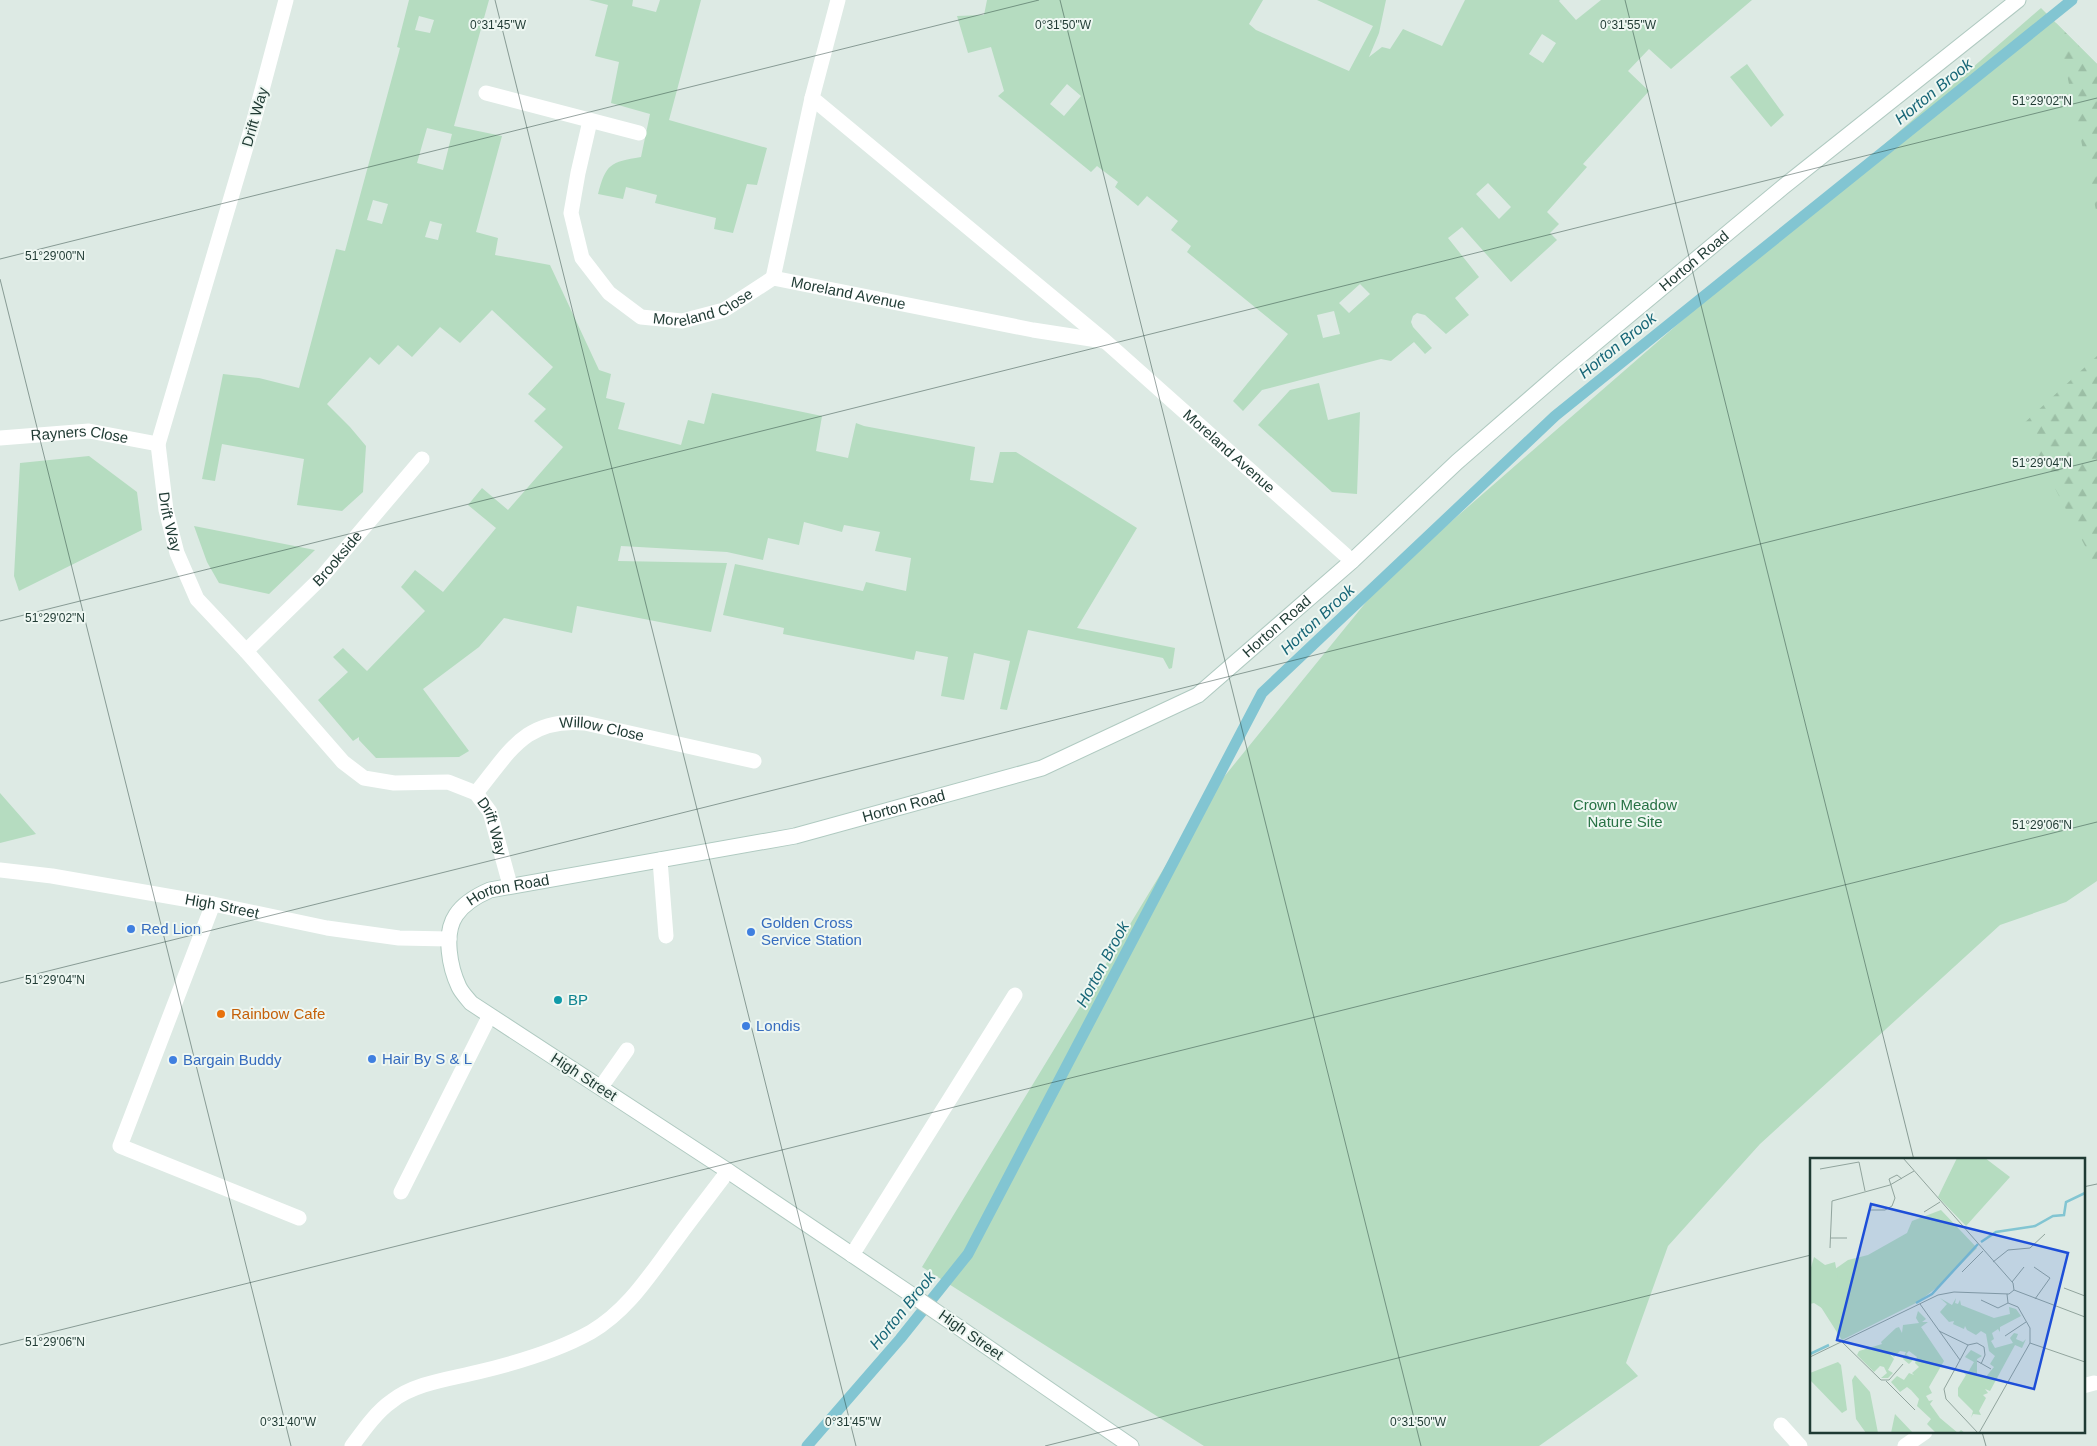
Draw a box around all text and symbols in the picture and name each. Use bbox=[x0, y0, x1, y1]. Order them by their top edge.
text: 0°31'45"W bbox=[470, 18, 527, 32]
text: 0°31'50"W bbox=[1035, 18, 1092, 32]
text: 0°31'55"W bbox=[1600, 18, 1657, 32]
water label: Horton Brook bbox=[1891, 54, 1976, 128]
street label: Drift Way bbox=[238, 85, 271, 149]
text: 51°29'02"N bbox=[2012, 94, 2072, 108]
street label: Horton Road bbox=[1656, 227, 1732, 294]
text: 51°29'00"N bbox=[25, 249, 85, 263]
street label: Moreland Avenue bbox=[790, 273, 907, 312]
street label: Moreland Close bbox=[652, 285, 756, 330]
water label: Horton Brook bbox=[1575, 308, 1660, 382]
street label: Moreland Avenue bbox=[1180, 406, 1278, 496]
street label: Rayners Close bbox=[30, 422, 130, 446]
text: 51°29'04"N bbox=[2012, 456, 2072, 470]
street label: Drift Way bbox=[156, 491, 185, 554]
street label: Brookside bbox=[309, 527, 365, 589]
water label: Horton Brook bbox=[1277, 580, 1358, 658]
street label: Horton Road bbox=[1239, 592, 1314, 660]
text: 51°29'02"N bbox=[25, 611, 85, 625]
street label: Willow Close bbox=[559, 713, 646, 744]
street label: Horton Road bbox=[860, 786, 947, 825]
street label: Drift Way bbox=[474, 794, 511, 858]
park label: Crown Meadow Nature Site bbox=[1573, 796, 1677, 830]
text: 51°29'06"N bbox=[2012, 818, 2072, 832]
street label: Horton Road bbox=[463, 871, 551, 909]
street label: High Street bbox=[184, 890, 261, 922]
place label: Golden Cross Service Station bbox=[761, 914, 862, 948]
water label: Horton Brook bbox=[1073, 918, 1133, 1010]
place label: Red Lion bbox=[141, 920, 201, 937]
marker: Red Lion bbox=[125, 923, 137, 935]
marker: Golden Cross Service Station bbox=[745, 926, 757, 938]
text: 51°29'04"N bbox=[25, 973, 85, 987]
place label: BP bbox=[568, 991, 588, 1008]
marker: BP bbox=[552, 994, 564, 1006]
place label: Rainbow Cafe bbox=[231, 1005, 325, 1022]
marker: Rainbow Cafe bbox=[215, 1008, 227, 1020]
place label: Londis bbox=[756, 1017, 800, 1034]
marker: Londis bbox=[740, 1020, 752, 1032]
street label: High Street bbox=[548, 1049, 621, 1105]
place label: Hair By S & L bbox=[382, 1050, 472, 1067]
place label: Bargain Buddy bbox=[183, 1051, 282, 1068]
marker: Hair By S & L bbox=[366, 1053, 378, 1065]
marker: Bargain Buddy bbox=[167, 1054, 179, 1066]
inset map bbox=[1810, 1158, 2084, 1434]
water label: Horton Brook bbox=[866, 1268, 939, 1352]
street label: High Street bbox=[936, 1306, 1008, 1364]
text: 51°29'06"N bbox=[25, 1335, 85, 1349]
text: 0°31'40"W bbox=[260, 1415, 317, 1429]
text: 0°31'45"W bbox=[825, 1415, 882, 1429]
text: 0°31'50"W bbox=[1390, 1415, 1447, 1429]

